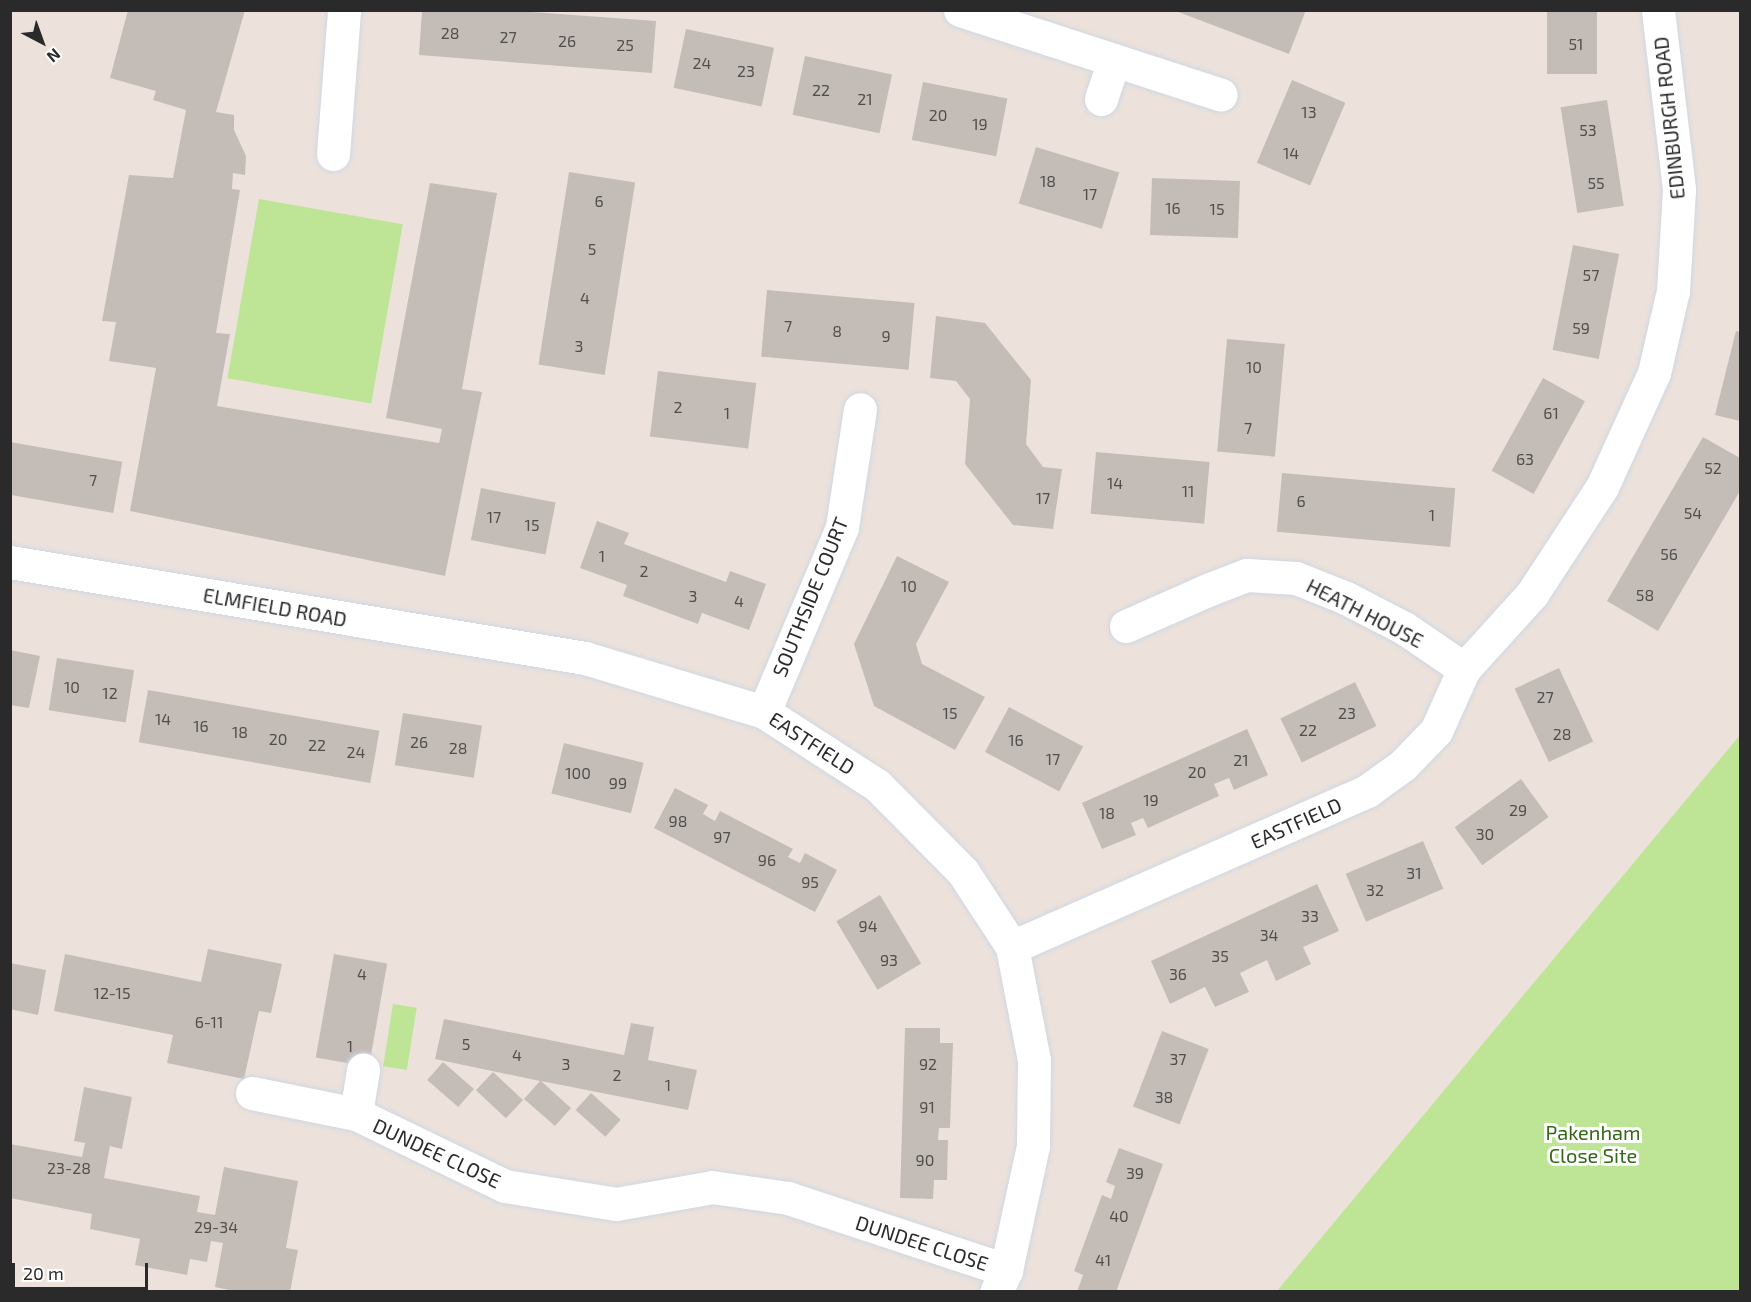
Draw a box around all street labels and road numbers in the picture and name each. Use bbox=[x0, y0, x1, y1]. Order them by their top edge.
street label: EDINBURGH ROAD bbox=[1649, 35, 1689, 201]
street label: SOUTHSIDE COURT bbox=[767, 514, 853, 680]
street label: HEATH HOUSE bbox=[1303, 573, 1427, 653]
street label: ELMFIELD ROAD bbox=[201, 583, 349, 631]
street label: EASTFIELD bbox=[765, 706, 859, 780]
street label: EASTFIELD bbox=[1247, 792, 1345, 854]
street label: DUNDEE CLOSE bbox=[369, 1113, 505, 1193]
street label: DUNDEE CLOSE bbox=[853, 1210, 991, 1276]

